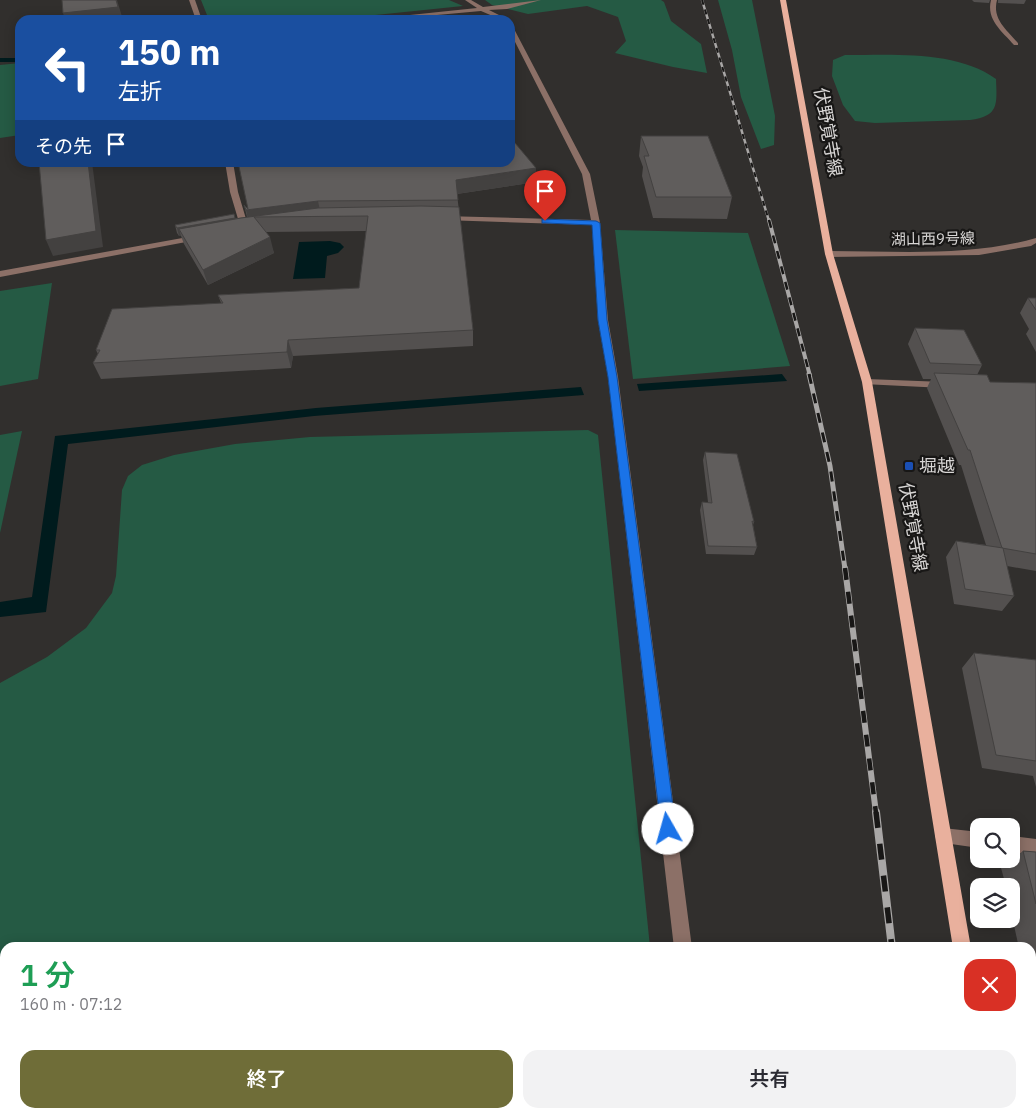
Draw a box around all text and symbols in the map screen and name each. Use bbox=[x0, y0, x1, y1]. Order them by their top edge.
text: 150 m bbox=[118, 29, 221, 75]
icon: left bbox=[35, 35, 100, 100]
text: 左折 bbox=[118, 76, 162, 105]
street label: 伏野覚寺線 bbox=[809, 86, 848, 178]
icon: arrive bbox=[102, 130, 130, 158]
text: その先 bbox=[35, 134, 92, 158]
pin bbox=[524, 170, 566, 221]
icon: arrive bbox=[531, 177, 559, 205]
street label: 湖山西9号線 bbox=[891, 228, 975, 249]
place label: 堀越 bbox=[919, 454, 955, 477]
marker: 堀越 bbox=[903, 460, 915, 472]
street label: 伏野覚寺線 bbox=[894, 481, 933, 573]
position arrow bbox=[641, 802, 693, 854]
map controls bbox=[970, 818, 1020, 928]
button: search bbox=[970, 818, 1020, 868]
button: layers bbox=[970, 878, 1020, 928]
text: 1 分 bbox=[20, 955, 75, 994]
button: close bbox=[964, 959, 1016, 1011]
text: 160 m · 07:12 bbox=[20, 994, 122, 1014]
button: 終了 bbox=[20, 1050, 513, 1108]
button: 共有 bbox=[523, 1050, 1016, 1108]

